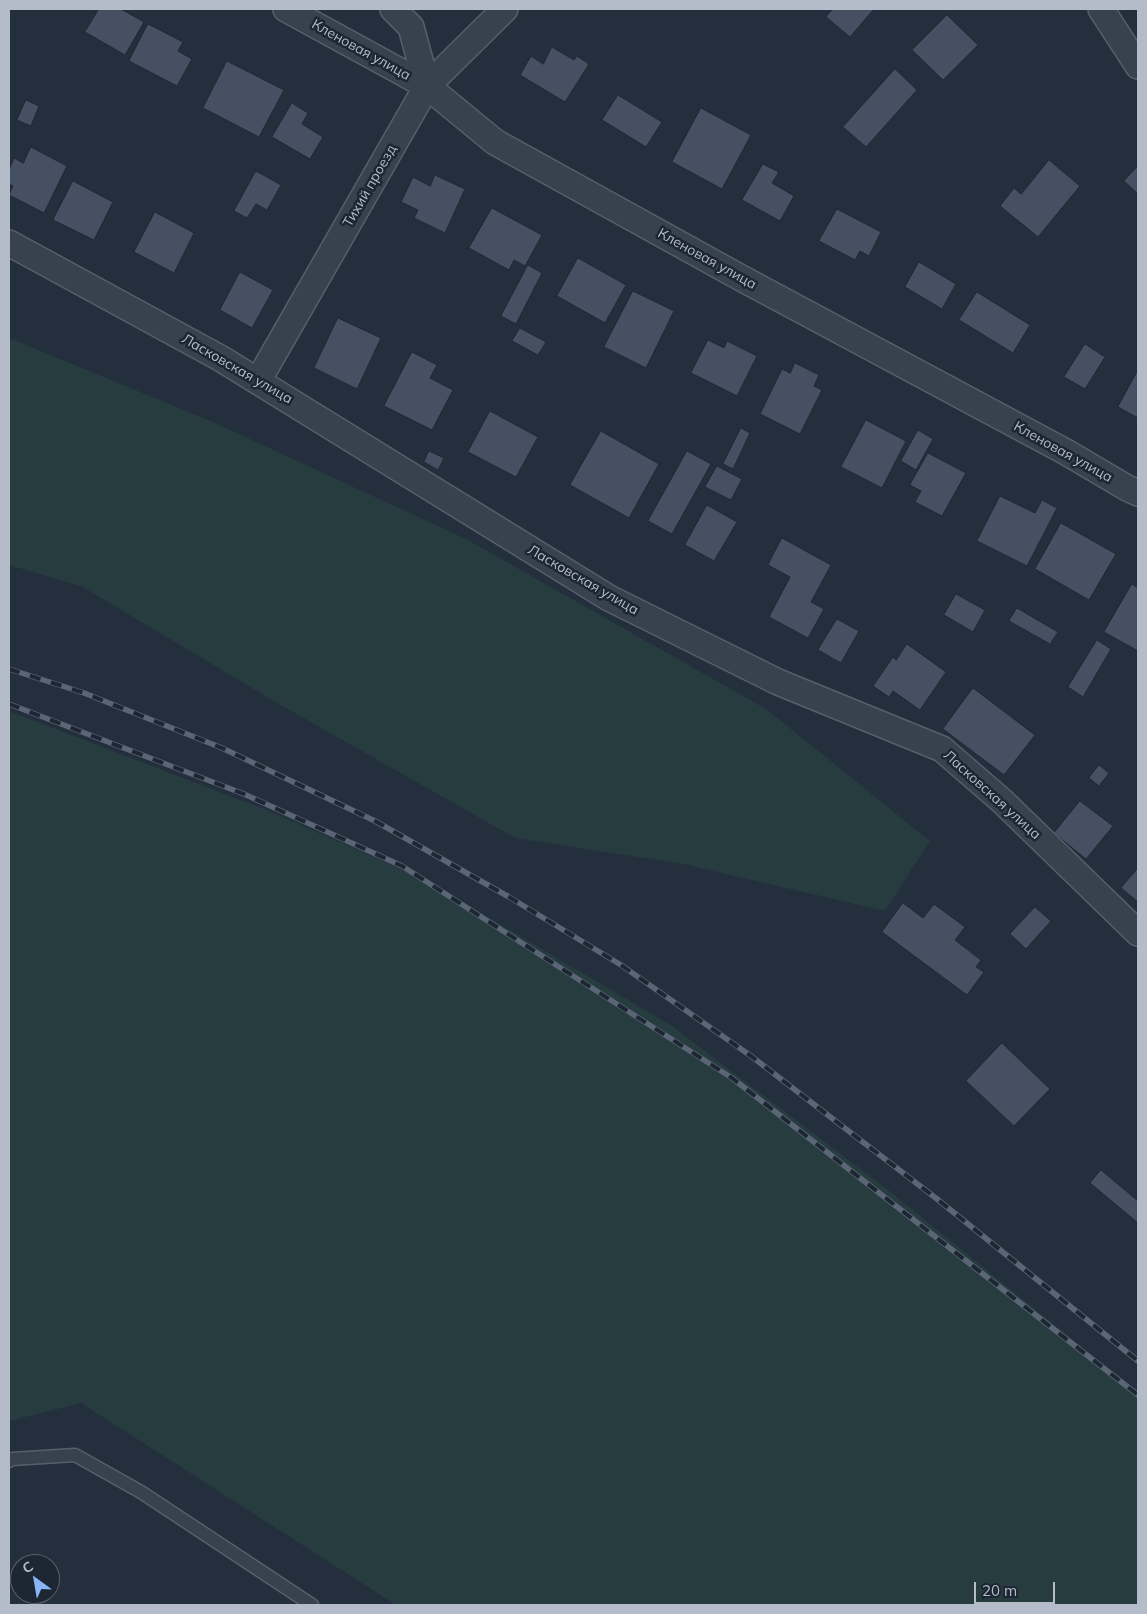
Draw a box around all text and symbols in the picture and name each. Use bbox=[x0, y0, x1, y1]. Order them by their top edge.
street label: Кленовая улица bbox=[309, 16, 413, 84]
street label: Тихий проезд bbox=[340, 142, 400, 230]
street label: Кленовая улица bbox=[655, 225, 759, 293]
street label: Ласковская улица bbox=[179, 330, 295, 408]
street label: Кленовая улица bbox=[1011, 418, 1115, 486]
street label: Ласковская улица bbox=[525, 541, 641, 619]
street label: Ласковская улица bbox=[940, 747, 1044, 843]
north arrow bbox=[10, 1554, 60, 1604]
text: С bbox=[19, 1557, 36, 1577]
scale bar bbox=[977, 1572, 1058, 1604]
text: 20 m bbox=[982, 1581, 1017, 1600]

